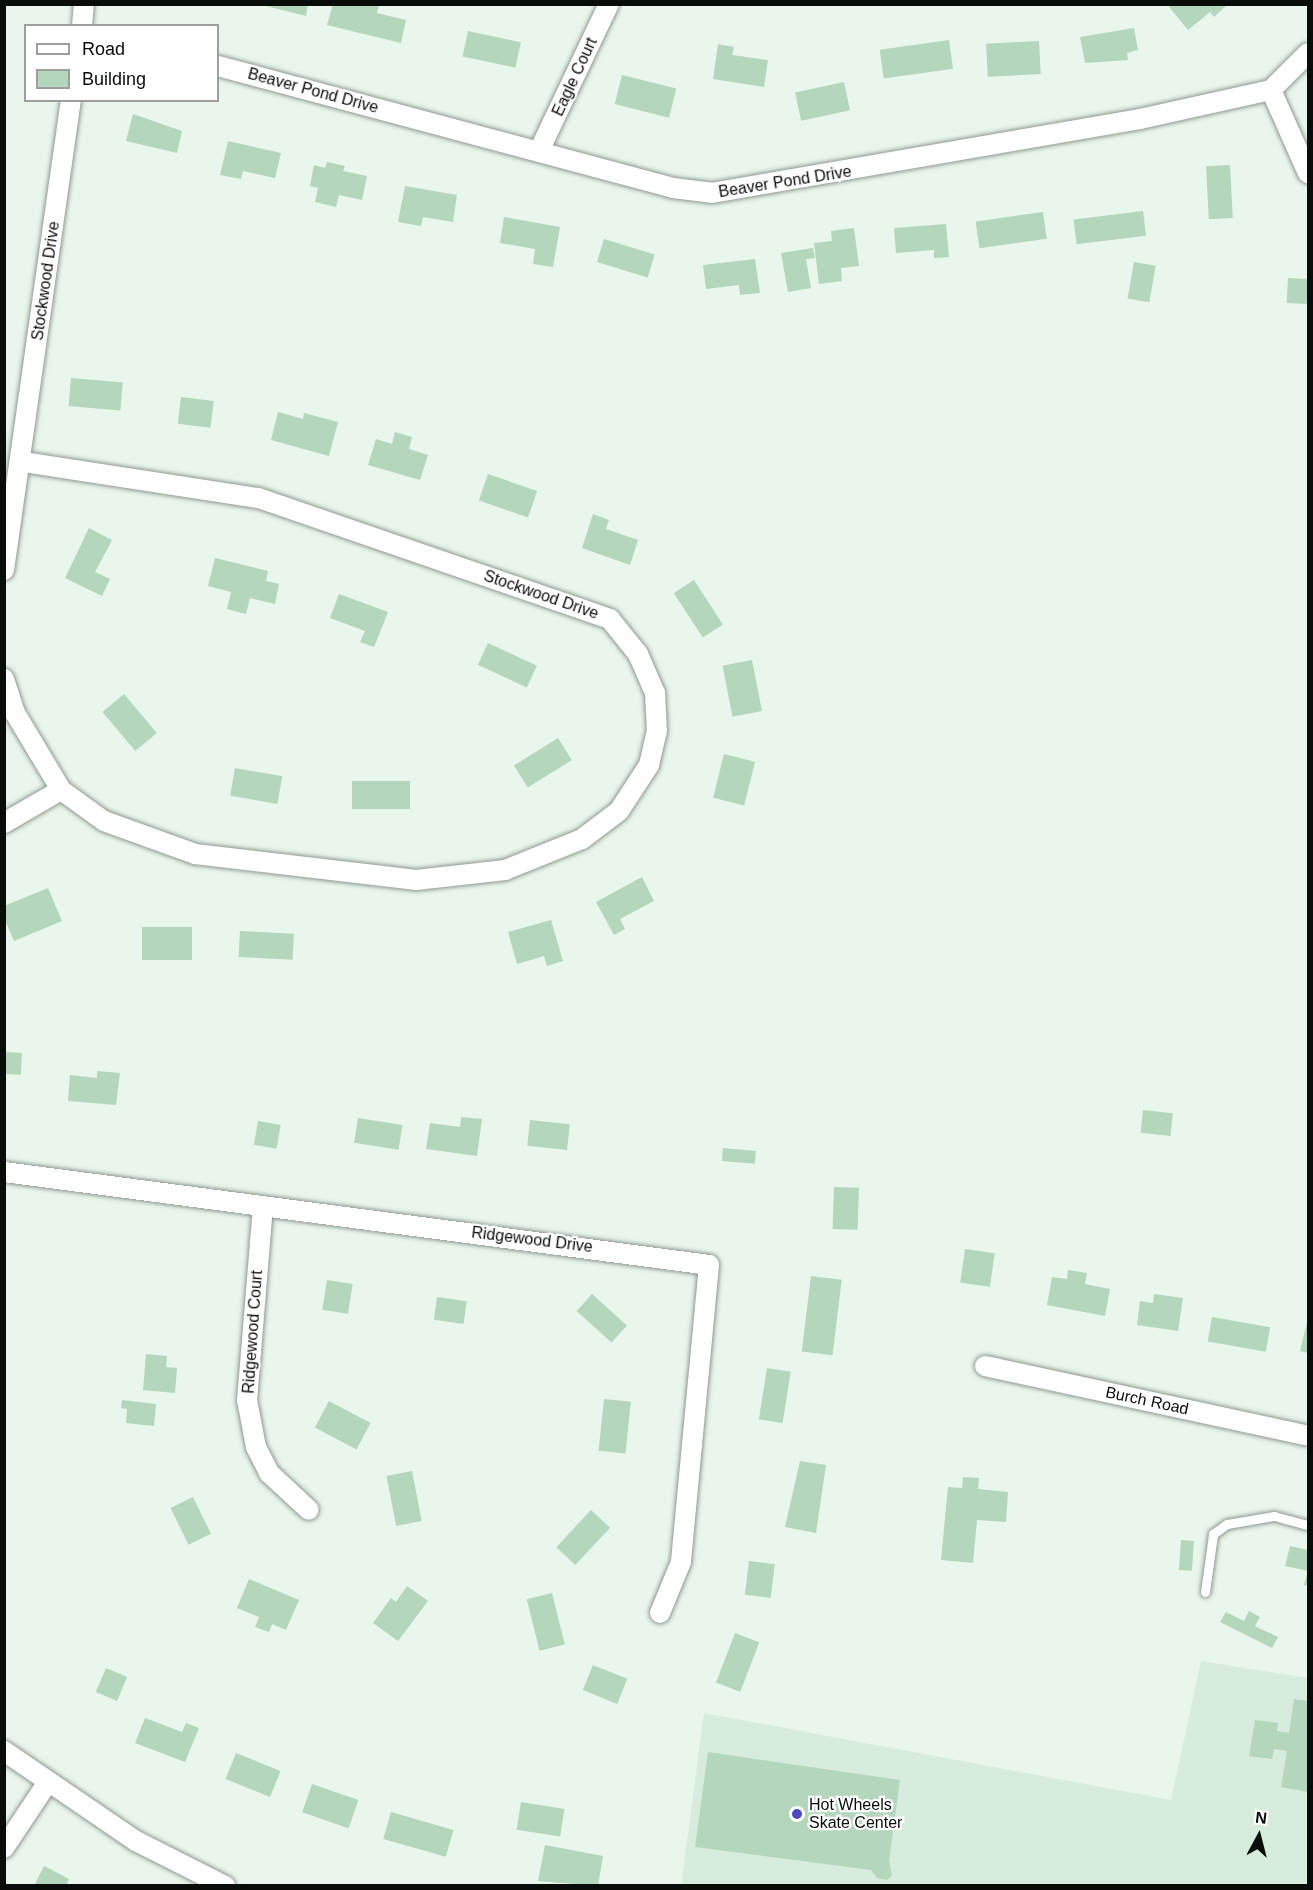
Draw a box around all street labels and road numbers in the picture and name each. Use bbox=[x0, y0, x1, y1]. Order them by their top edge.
street label: Eagle Court bbox=[548, 35, 602, 119]
street label: Beaver Pond Drive bbox=[246, 64, 380, 118]
street label: Beaver Pond Drive bbox=[717, 162, 853, 202]
street label: Stockwood Drive bbox=[28, 220, 64, 342]
street label: Stockwood Drive bbox=[481, 566, 601, 624]
street label: Ridgewood Drive bbox=[470, 1223, 594, 1257]
street label: Ridgewood Court bbox=[239, 1270, 267, 1394]
street label: Burch Road bbox=[1104, 1383, 1190, 1419]

